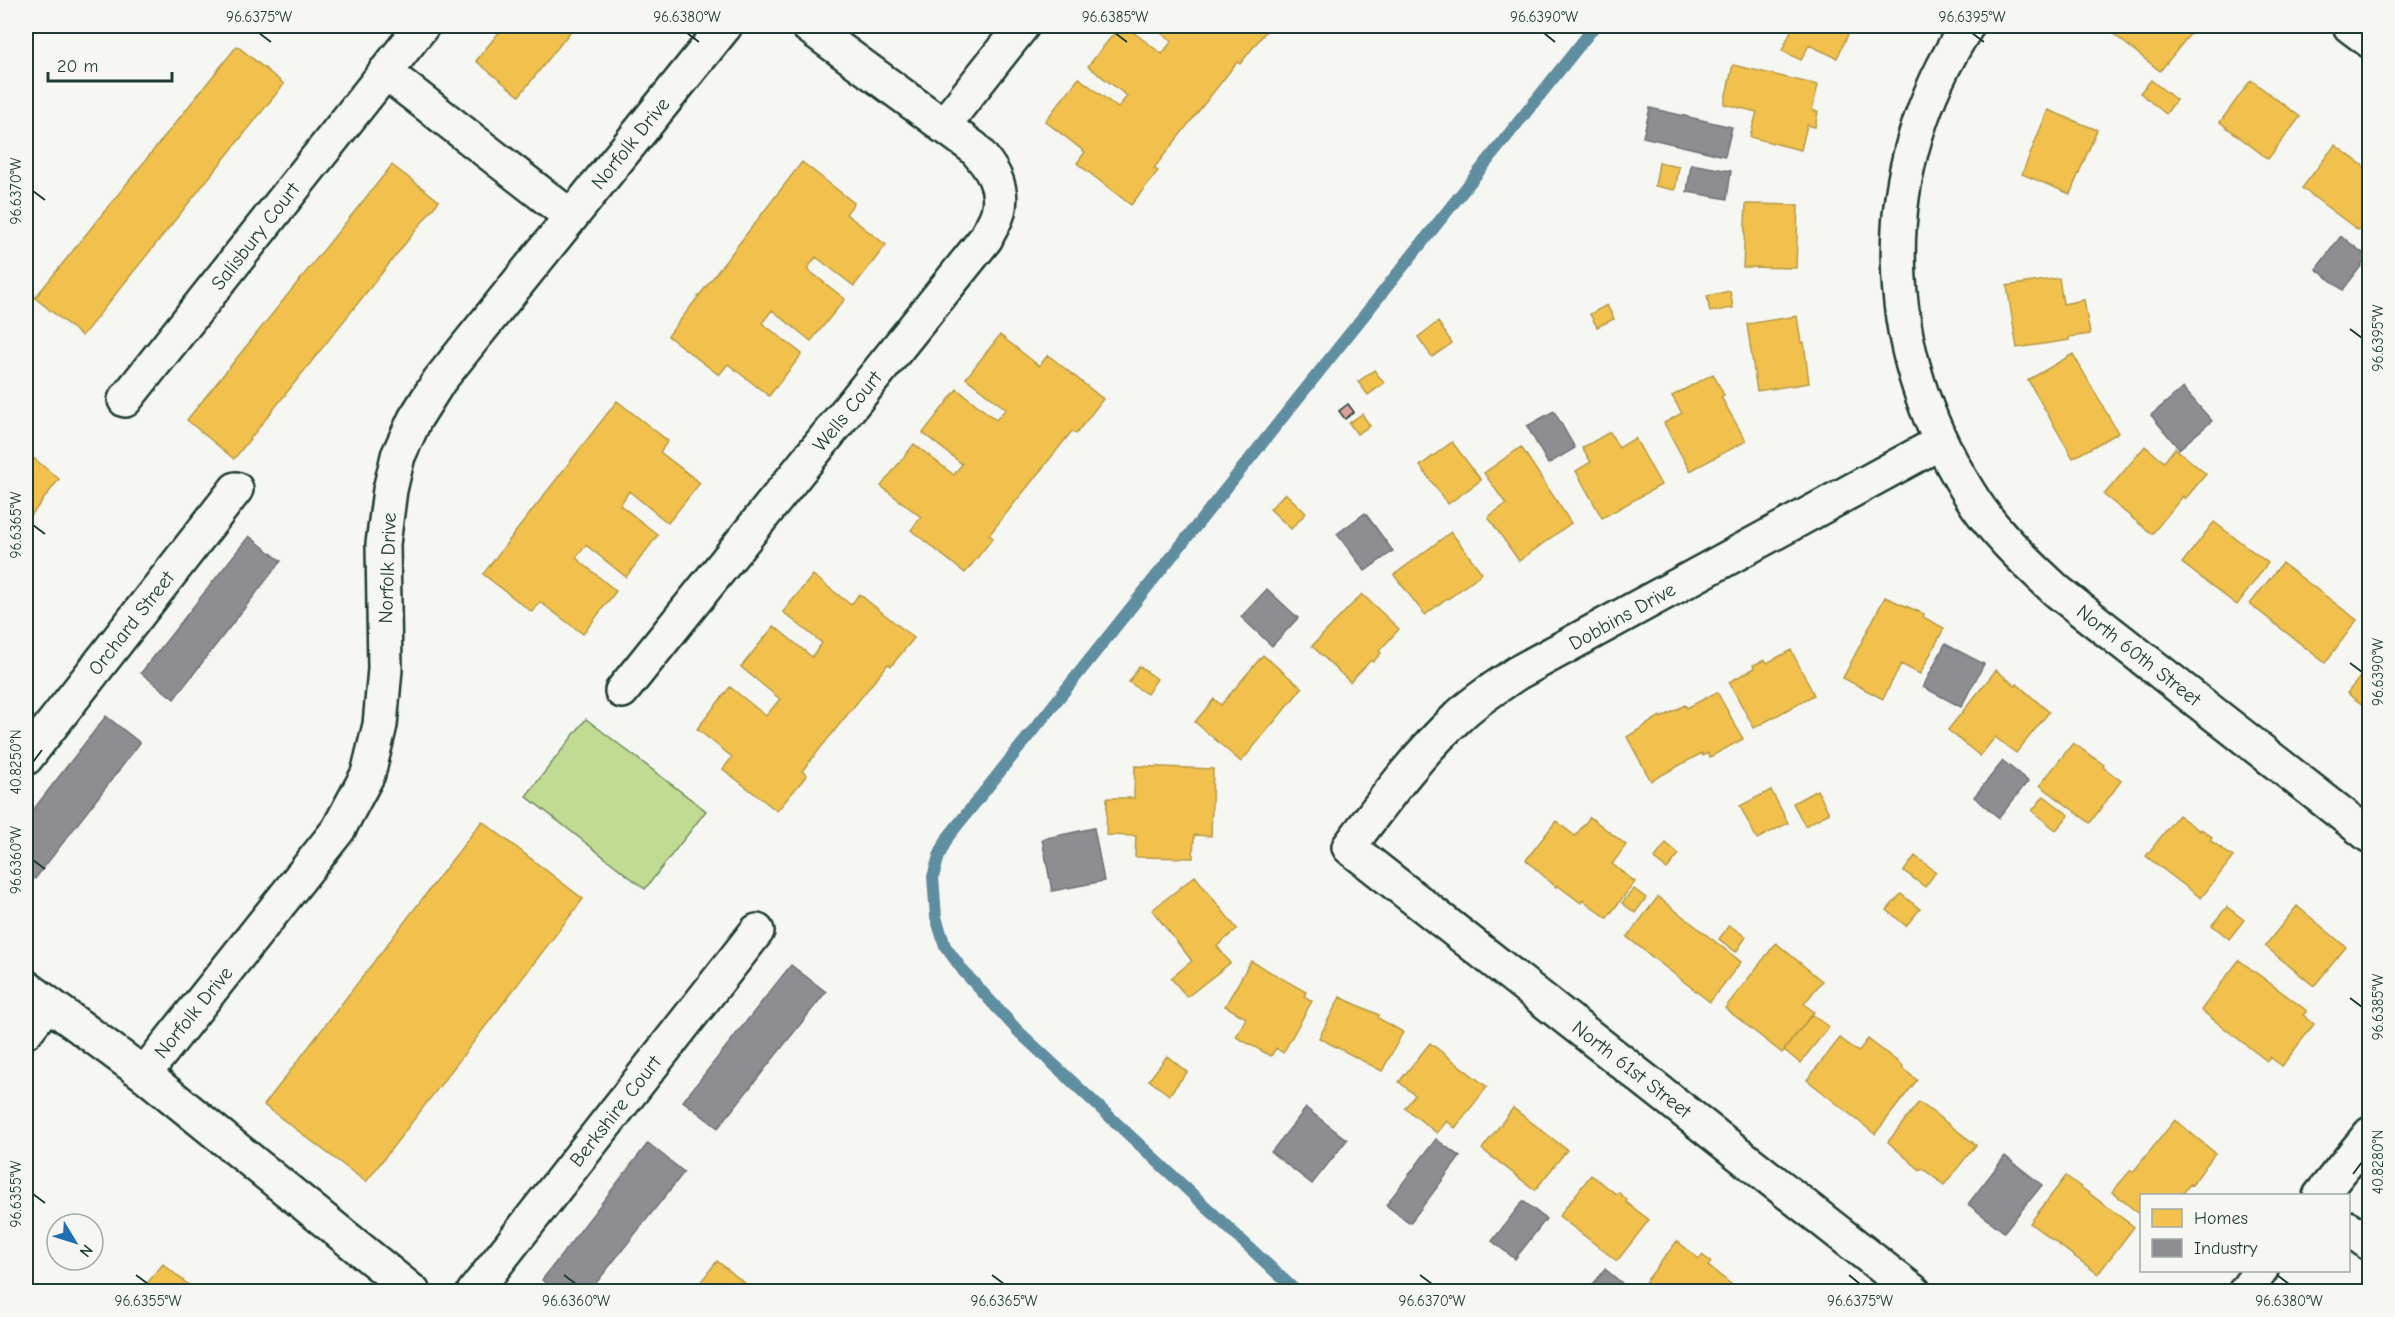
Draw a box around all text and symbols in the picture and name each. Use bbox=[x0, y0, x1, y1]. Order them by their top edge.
text: 96.6375°W bbox=[226, 8, 292, 26]
text: 96.6380°W bbox=[653, 8, 721, 26]
text: 96.6385°W bbox=[1082, 8, 1148, 26]
text: 96.6390°W bbox=[1510, 8, 1578, 26]
text: 96.6395°W bbox=[1939, 8, 2005, 26]
scale bar bbox=[48, 45, 172, 83]
text: 20 m bbox=[57, 56, 98, 77]
street label: Norfolk Drive bbox=[586, 93, 674, 194]
text: 96.6370°W bbox=[7, 157, 25, 225]
street label: Salisbury Court bbox=[206, 177, 305, 295]
text: 96.6395°W bbox=[2369, 305, 2387, 371]
street label: Wells Court bbox=[808, 366, 887, 456]
text: 96.6365°W bbox=[7, 491, 25, 559]
street label: Norfolk Drive bbox=[374, 512, 401, 624]
street label: Orchard Street bbox=[84, 566, 180, 680]
street label: Dobbins Drive bbox=[1565, 578, 1680, 655]
street label: North 60th Street bbox=[2072, 600, 2206, 712]
text: 96.6390°W bbox=[2369, 638, 2387, 706]
text: 40.8250°N bbox=[7, 729, 25, 795]
text: 96.6360°W bbox=[7, 826, 25, 894]
street label: Norfolk Drive bbox=[149, 962, 237, 1063]
text: 96.6385°W bbox=[2369, 974, 2387, 1040]
street label: North 61st Street bbox=[1568, 1016, 1697, 1124]
street label: Berkshire Court bbox=[565, 1050, 667, 1171]
text: 40.8280°N bbox=[2369, 1130, 2387, 1194]
text: 96.6355°W bbox=[7, 1160, 25, 1228]
legend bbox=[2140, 1194, 2350, 1272]
text: Homes bbox=[2194, 1208, 2248, 1229]
north arrow bbox=[45, 1212, 105, 1272]
text: Industry bbox=[2194, 1238, 2259, 1259]
text: N bbox=[76, 1241, 96, 1260]
text: 96.6355°W bbox=[114, 1292, 182, 1310]
text: 96.6360°W bbox=[542, 1292, 610, 1310]
text: 96.6365°W bbox=[970, 1292, 1038, 1310]
text: 96.6370°W bbox=[1398, 1292, 1466, 1310]
text: 96.6375°W bbox=[1827, 1292, 1893, 1310]
text: 96.6380°W bbox=[2255, 1292, 2323, 1310]

